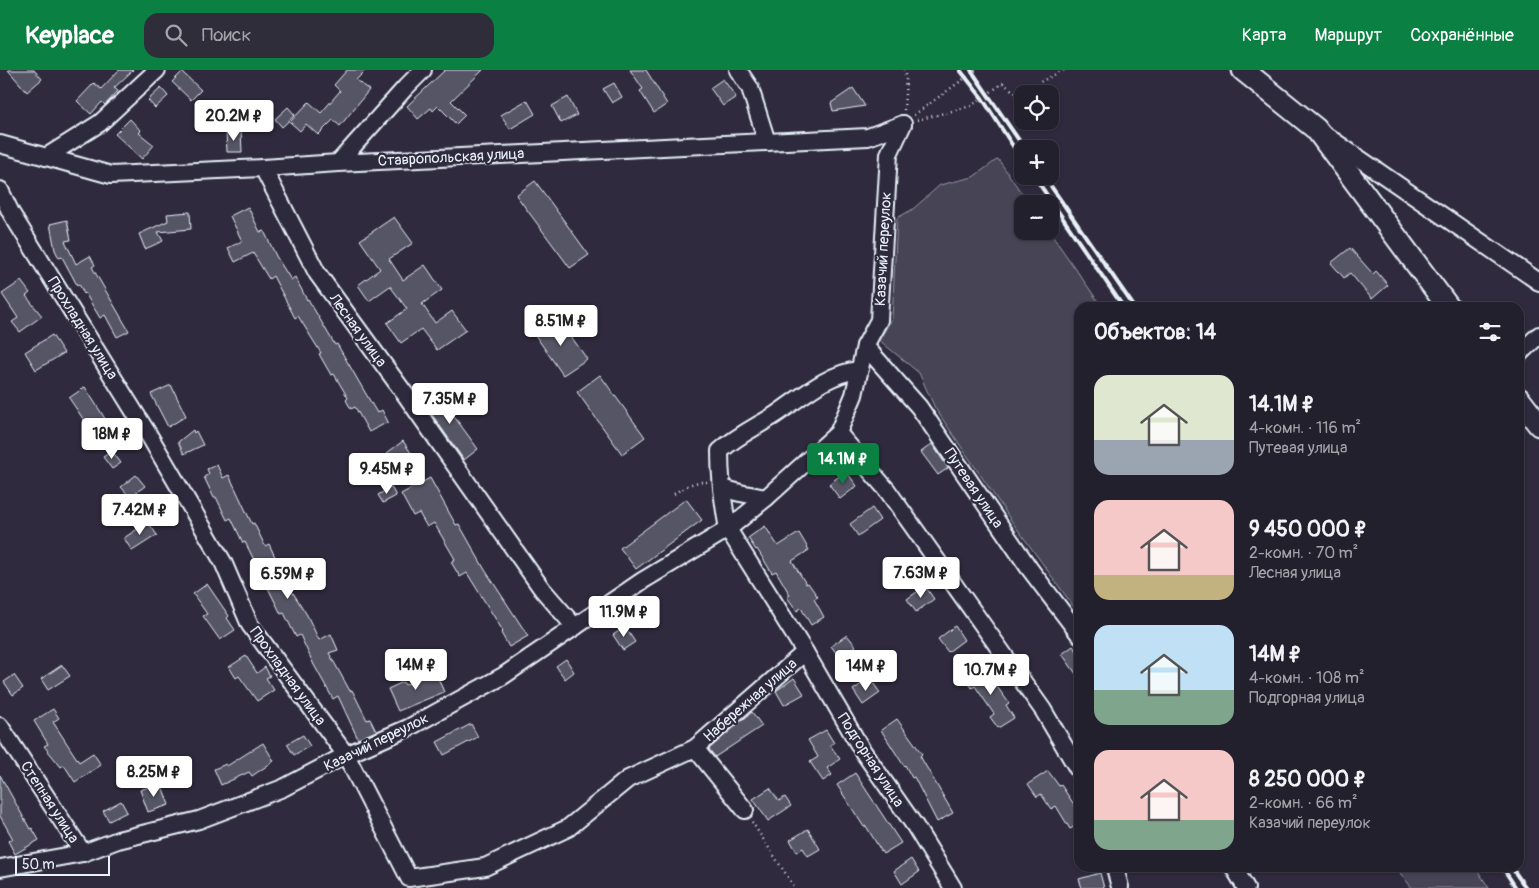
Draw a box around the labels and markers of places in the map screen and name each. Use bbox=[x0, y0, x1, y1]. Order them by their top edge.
pin: 20.2M ₽ bbox=[188, 100, 280, 142]
pin: 8.51M ₽ bbox=[515, 304, 607, 347]
pin: 7.35M ₽ bbox=[404, 382, 496, 425]
pin: 18M ₽ bbox=[77, 418, 147, 460]
pin: 14.1M ₽ bbox=[797, 442, 889, 485]
pin: 9.45M ₽ bbox=[341, 452, 433, 495]
pin: 7.42M ₽ bbox=[94, 494, 186, 536]
pin: 7.63M ₽ bbox=[875, 556, 967, 599]
pin: 6.59M ₽ bbox=[242, 558, 334, 600]
pin: 11.9M ₽ bbox=[578, 596, 670, 638]
pin: 14M ₽ bbox=[381, 648, 451, 691]
pin: 14M ₽ bbox=[831, 650, 901, 692]
pin: 10.7M ₽ bbox=[945, 654, 1037, 696]
pin: 8.25M ₽ bbox=[108, 756, 200, 798]

